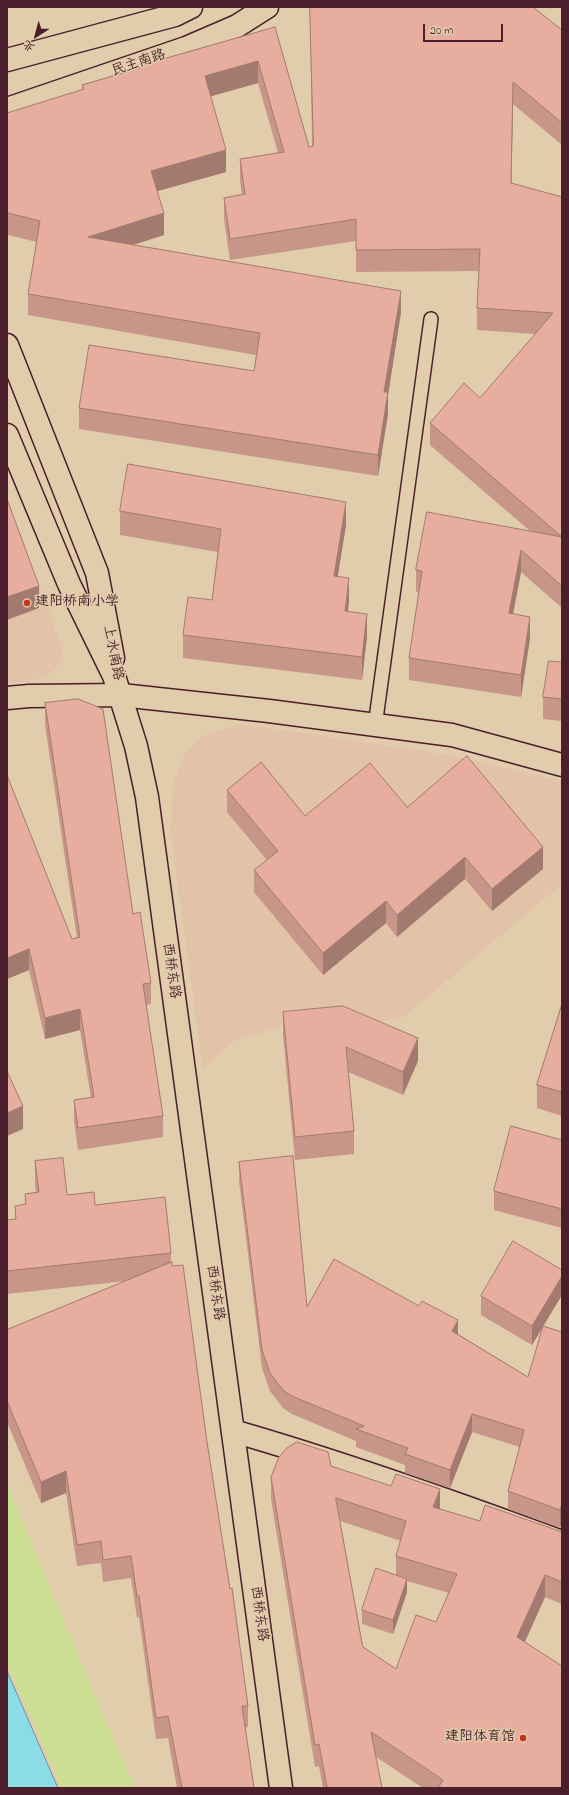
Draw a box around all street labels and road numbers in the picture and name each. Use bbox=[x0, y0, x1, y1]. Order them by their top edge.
street label: 民主南路 bbox=[110, 47, 168, 81]
street label: 上水南路 bbox=[98, 624, 126, 682]
street label: 西桥东路 bbox=[158, 942, 182, 1000]
street label: 西桥东路 bbox=[202, 1264, 226, 1322]
street label: 西桥东路 bbox=[246, 1585, 270, 1643]

